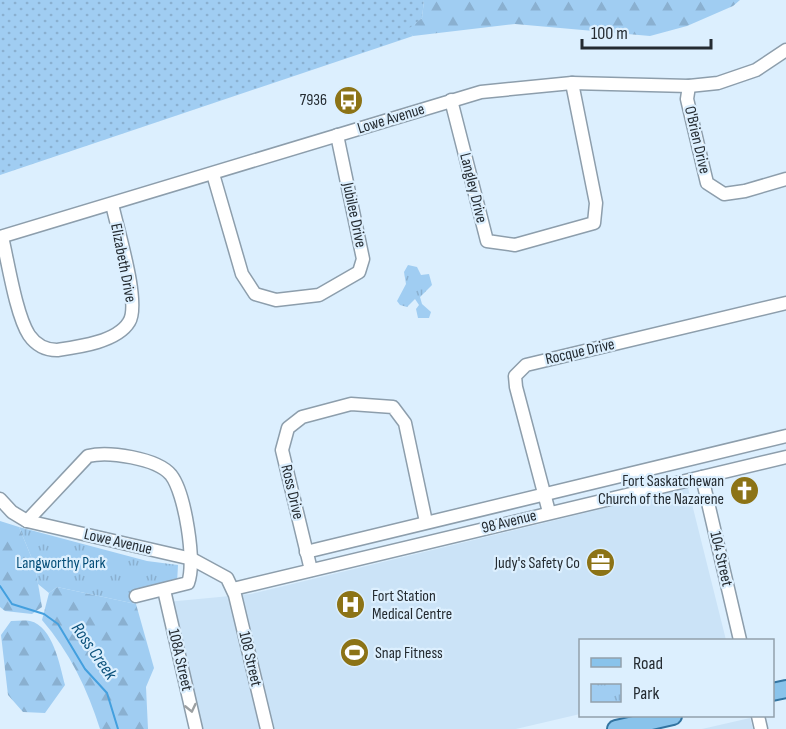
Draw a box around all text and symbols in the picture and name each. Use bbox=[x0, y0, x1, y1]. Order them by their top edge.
scale bar bbox=[582, 12, 711, 50]
text: 100 m bbox=[591, 23, 628, 44]
bus stop icon: 7936 bbox=[332, 84, 364, 116]
place label: 7936 bbox=[300, 91, 327, 110]
street label: Lowe Avenue bbox=[355, 100, 427, 138]
street label: O'Brien Drive bbox=[680, 104, 714, 176]
street label: Langley Drive bbox=[455, 151, 491, 225]
street label: Jubilee Drive bbox=[338, 180, 370, 249]
street label: Elizabeth Drive bbox=[106, 222, 140, 304]
street label: Rocque Drive bbox=[544, 335, 616, 369]
street label: Ross Drive bbox=[276, 463, 308, 521]
place label: Fort Saskatchewan Church of the Nazarene bbox=[598, 472, 724, 509]
church icon: Fort Saskatchewan Church of the Nazarene bbox=[729, 474, 761, 506]
street label: 98 Avenue bbox=[480, 506, 538, 538]
street label: Lowe Avenue bbox=[82, 525, 154, 559]
street label: 104 Street bbox=[705, 530, 737, 588]
office icon: Judy's Safety Co bbox=[585, 547, 617, 579]
park label: Langworthy Park bbox=[16, 554, 106, 573]
place label: Judy's Safety Co bbox=[494, 554, 580, 573]
place label: Fort Station Medical Centre bbox=[372, 587, 452, 624]
hospital icon: Fort Station Medical Centre bbox=[335, 589, 367, 621]
water label: Ross Creek bbox=[67, 618, 122, 685]
street label: 108A Street bbox=[164, 627, 196, 693]
street label: 108 Street bbox=[234, 630, 266, 689]
sports icon: Snap Fitness bbox=[338, 637, 370, 669]
legend bbox=[579, 639, 774, 717]
place label: Snap Fitness bbox=[375, 644, 443, 663]
text: Road bbox=[633, 653, 663, 674]
text: Park bbox=[633, 683, 659, 704]
one-way arrow bbox=[184, 703, 197, 713]

